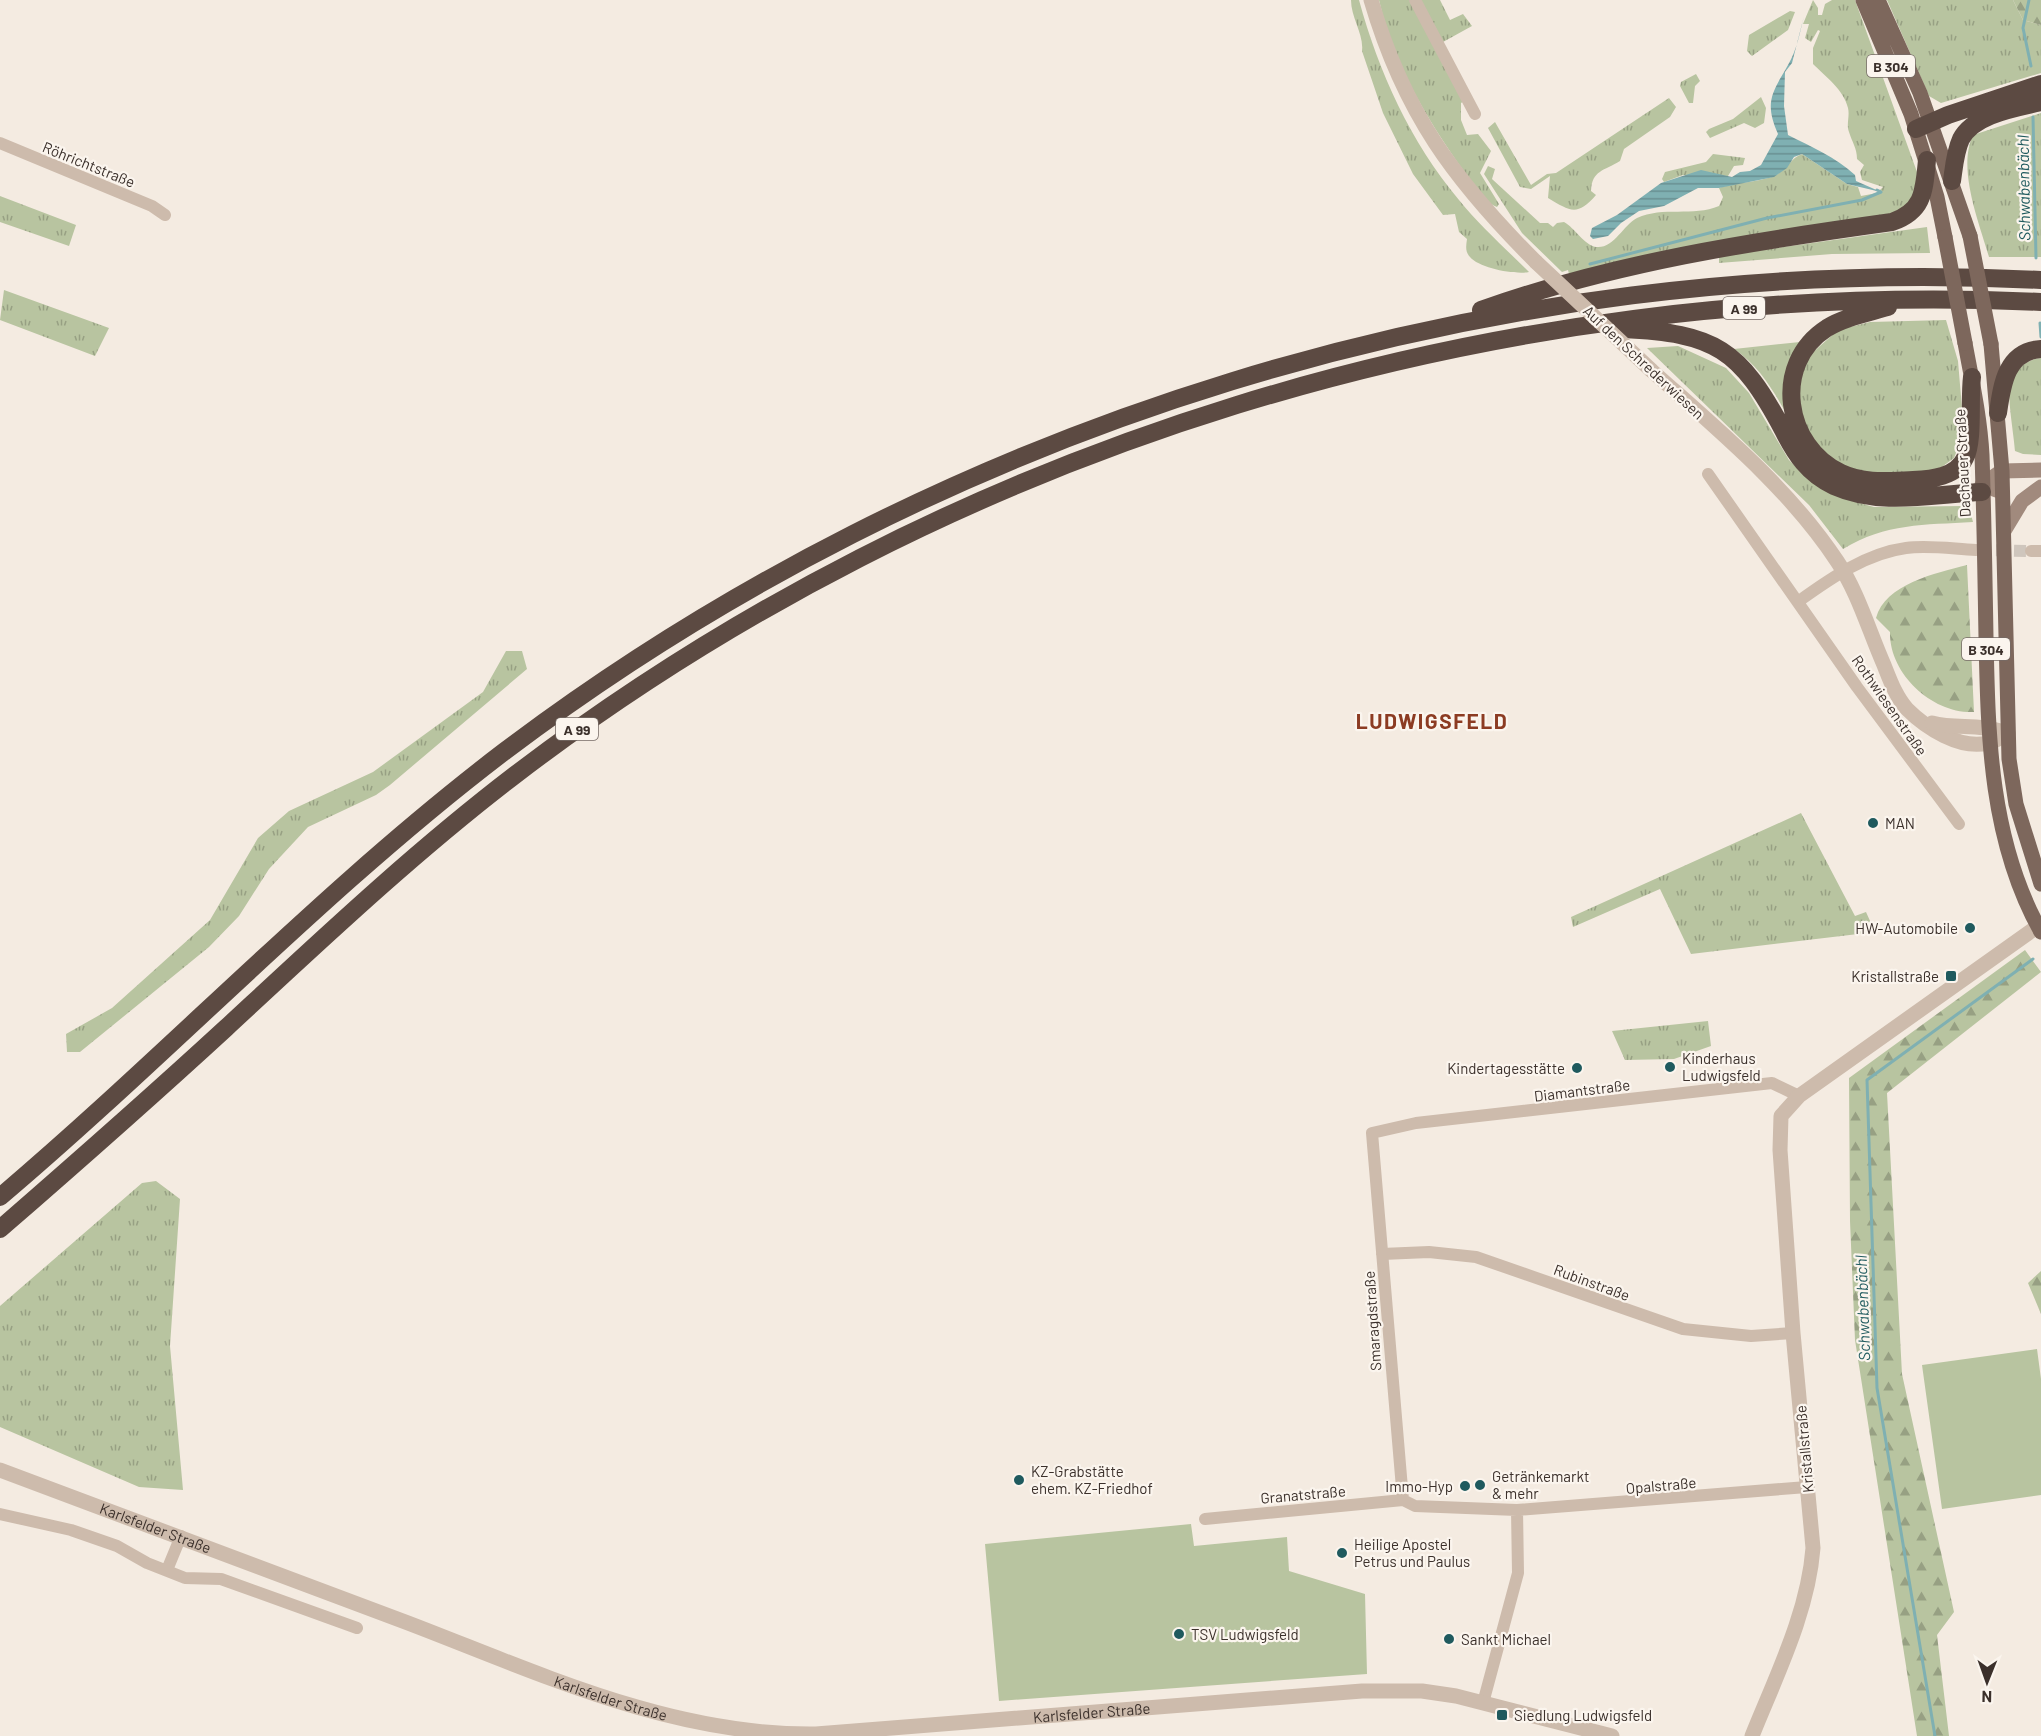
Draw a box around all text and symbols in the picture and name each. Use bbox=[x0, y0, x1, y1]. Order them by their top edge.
road number: B 304 bbox=[1867, 55, 1915, 77]
water label: Schwabenbächl bbox=[2013, 134, 2033, 241]
street label: Röhrichtstraße bbox=[40, 137, 138, 191]
road number: A 99 bbox=[1723, 297, 1765, 319]
street label: Auf den Schrederwiesen bbox=[1580, 301, 1708, 423]
street label: Dachauer Straße bbox=[1950, 408, 1974, 518]
road number: B 304 bbox=[1962, 638, 2010, 660]
street label: Rothwiesenstraße bbox=[1849, 651, 1931, 759]
district label: LUDWIGSFELD bbox=[1356, 708, 1508, 733]
road number: A 99 bbox=[556, 718, 598, 740]
place label: MAN bbox=[1885, 814, 1915, 832]
marker: MAN bbox=[1866, 816, 1880, 830]
place label: HW-Automobile bbox=[1855, 919, 1958, 937]
marker: HW-Automobile bbox=[1963, 921, 1977, 935]
place label: Kristallstraße bbox=[1851, 967, 1939, 985]
marker: Kristallstraße bbox=[1944, 969, 1958, 983]
place label: Kinderhaus Ludwigsfeld bbox=[1682, 1049, 1761, 1084]
place label: Kindertagesstätte bbox=[1447, 1059, 1565, 1077]
marker: Kinderhaus Ludwigsfeld bbox=[1663, 1060, 1677, 1074]
marker: Kindertagesstätte bbox=[1570, 1061, 1584, 1075]
street label: Diamantstraße bbox=[1533, 1075, 1631, 1105]
water label: Schwabenbächl bbox=[1851, 1254, 1873, 1361]
street label: Rubinstraße bbox=[1552, 1260, 1632, 1304]
street label: Smaragdstraße bbox=[1360, 1270, 1384, 1372]
street label: Kristallstraße bbox=[1791, 1404, 1817, 1494]
place label: KZ-Grabstätte ehem. KZ-Friedhof bbox=[1031, 1462, 1153, 1497]
place label: Getränkemarkt & mehr bbox=[1492, 1467, 1589, 1502]
marker: KZ-Grabstätte ehem. KZ-Friedhof bbox=[1012, 1473, 1026, 1487]
street label: Opalstraße bbox=[1625, 1473, 1697, 1497]
place label: Immo-Hyp bbox=[1385, 1477, 1453, 1495]
marker: Getränkemarkt & mehr bbox=[1473, 1478, 1487, 1492]
marker: Immo-Hyp bbox=[1458, 1479, 1472, 1493]
street label: Granatstraße bbox=[1260, 1481, 1346, 1507]
street label: Karlsfelder Straße bbox=[97, 1499, 214, 1557]
place label: Heilige Apostel Petrus und Paulus bbox=[1354, 1535, 1470, 1570]
marker: Heilige Apostel Petrus und Paulus bbox=[1335, 1546, 1349, 1560]
place label: TSV Ludwigsfeld bbox=[1191, 1625, 1299, 1643]
marker: TSV Ludwigsfeld bbox=[1172, 1627, 1186, 1641]
place label: Sankt Michael bbox=[1461, 1630, 1551, 1648]
marker: Sankt Michael bbox=[1442, 1632, 1456, 1646]
north arrow bbox=[1957, 1652, 2017, 1712]
street label: Karlsfelder Straße bbox=[552, 1672, 669, 1724]
text: N bbox=[1981, 1688, 1992, 1707]
street label: Karlsfelder Straße bbox=[1032, 1699, 1151, 1726]
place label: Siedlung Ludwigsfeld bbox=[1514, 1706, 1652, 1724]
marker: Siedlung Ludwigsfeld bbox=[1495, 1708, 1509, 1722]

